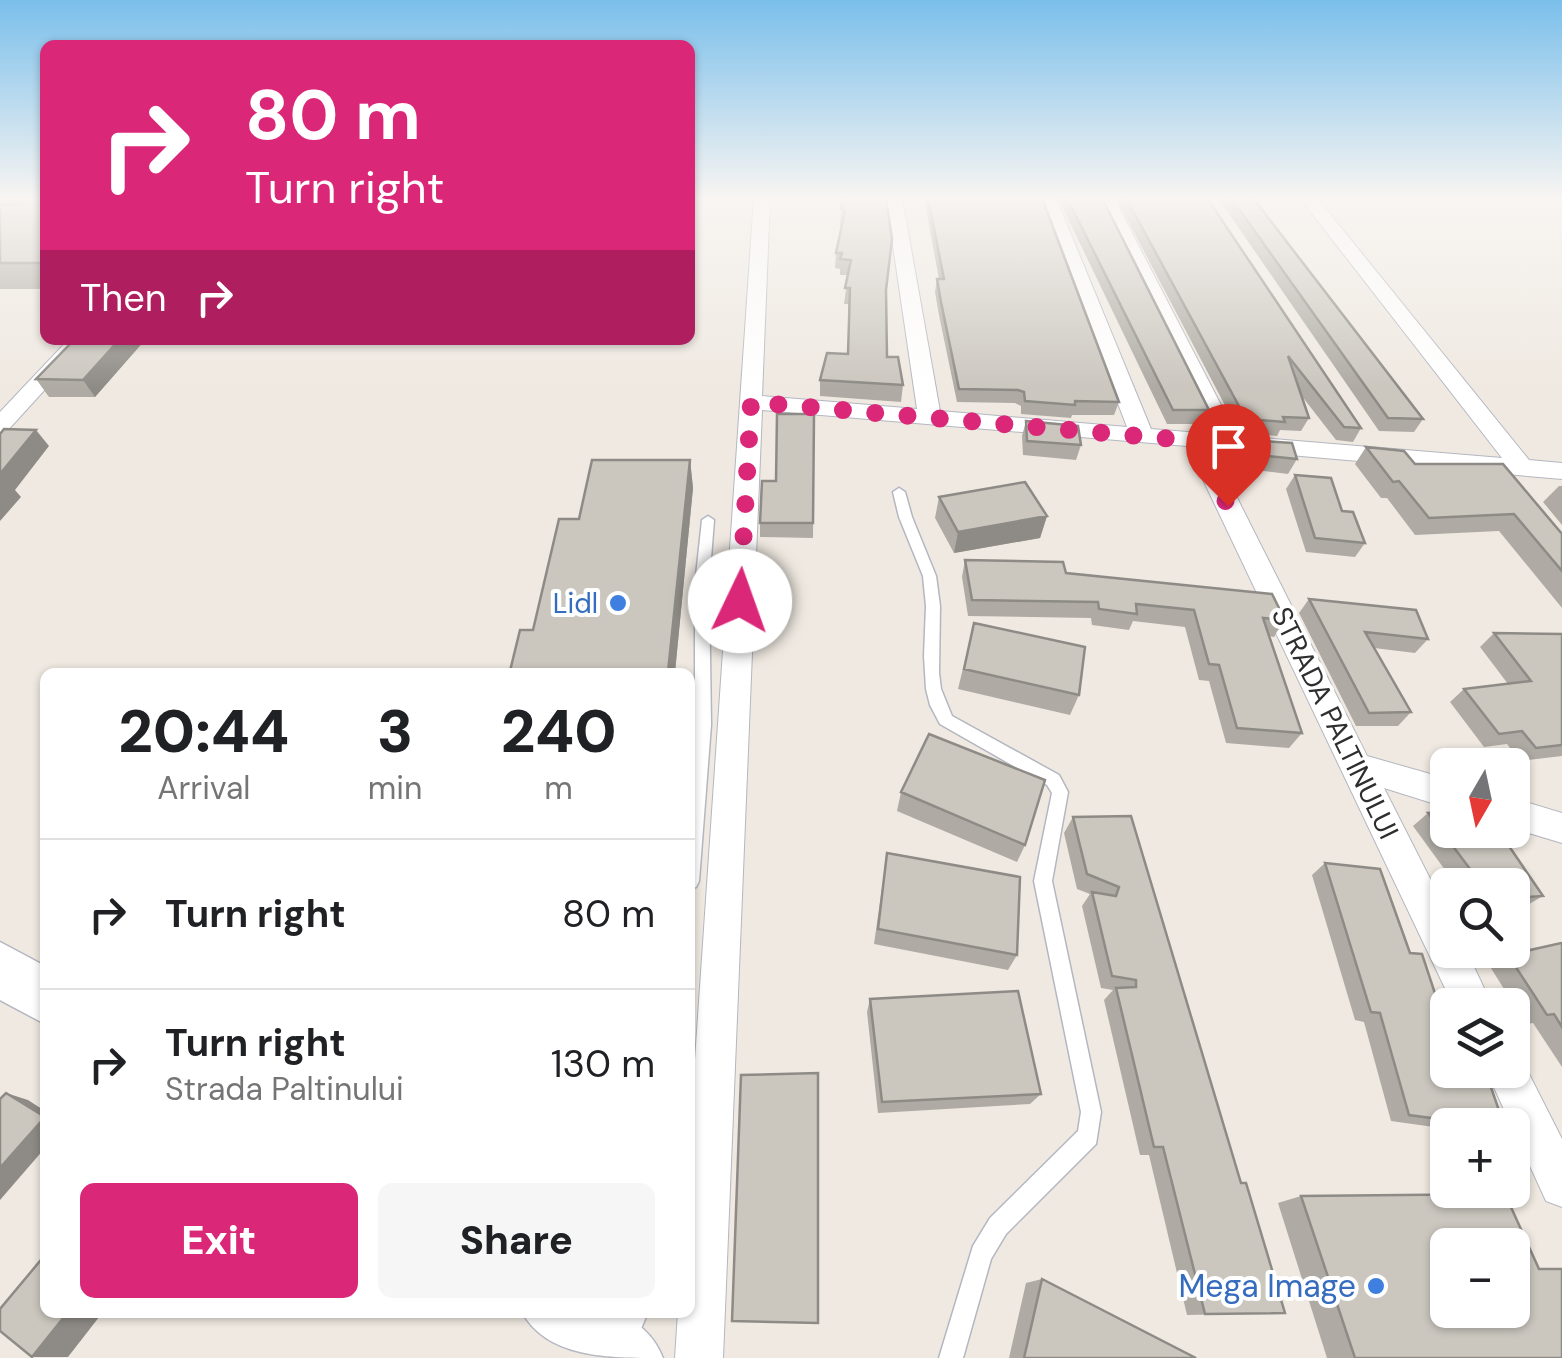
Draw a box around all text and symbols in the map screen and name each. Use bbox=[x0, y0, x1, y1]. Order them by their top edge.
text: 80 m bbox=[245, 70, 421, 161]
icon: right bbox=[80, 80, 210, 210]
text: Turn right bbox=[245, 158, 444, 217]
icon: right bbox=[187, 270, 242, 325]
text: Then bbox=[80, 273, 167, 323]
pin bbox=[1186, 404, 1271, 507]
icon: arrive bbox=[1201, 419, 1256, 474]
position arrow bbox=[688, 549, 792, 653]
place label: Lidl bbox=[553, 585, 598, 622]
marker: Lidl bbox=[607, 592, 629, 614]
street label: STRADA PALTINULUI bbox=[1263, 601, 1407, 845]
text: 20:44 bbox=[118, 692, 289, 771]
text: 3 bbox=[377, 692, 413, 771]
text: 240 bbox=[501, 692, 617, 771]
north arrow bbox=[1430, 748, 1530, 848]
map controls bbox=[1430, 748, 1530, 1328]
text: Arrival bbox=[157, 767, 250, 809]
text: min bbox=[368, 767, 422, 809]
text: m bbox=[544, 767, 573, 809]
button: search bbox=[1430, 868, 1530, 968]
icon: right bbox=[80, 887, 135, 942]
text: Turn right bbox=[165, 889, 346, 939]
text: 80 m bbox=[562, 889, 655, 939]
button: layers bbox=[1430, 988, 1530, 1088]
text: Turn right bbox=[165, 1018, 346, 1068]
icon: right bbox=[80, 1037, 135, 1092]
text: 130 m bbox=[551, 1039, 655, 1089]
text: Strada Paltinului bbox=[165, 1068, 404, 1110]
button: + bbox=[1430, 1108, 1530, 1208]
button: Exit bbox=[80, 1183, 358, 1298]
button: Share bbox=[378, 1183, 655, 1298]
button: − bbox=[1430, 1228, 1530, 1328]
place label: Mega Image bbox=[1178, 1265, 1356, 1307]
marker: Mega Image bbox=[1365, 1275, 1387, 1297]

